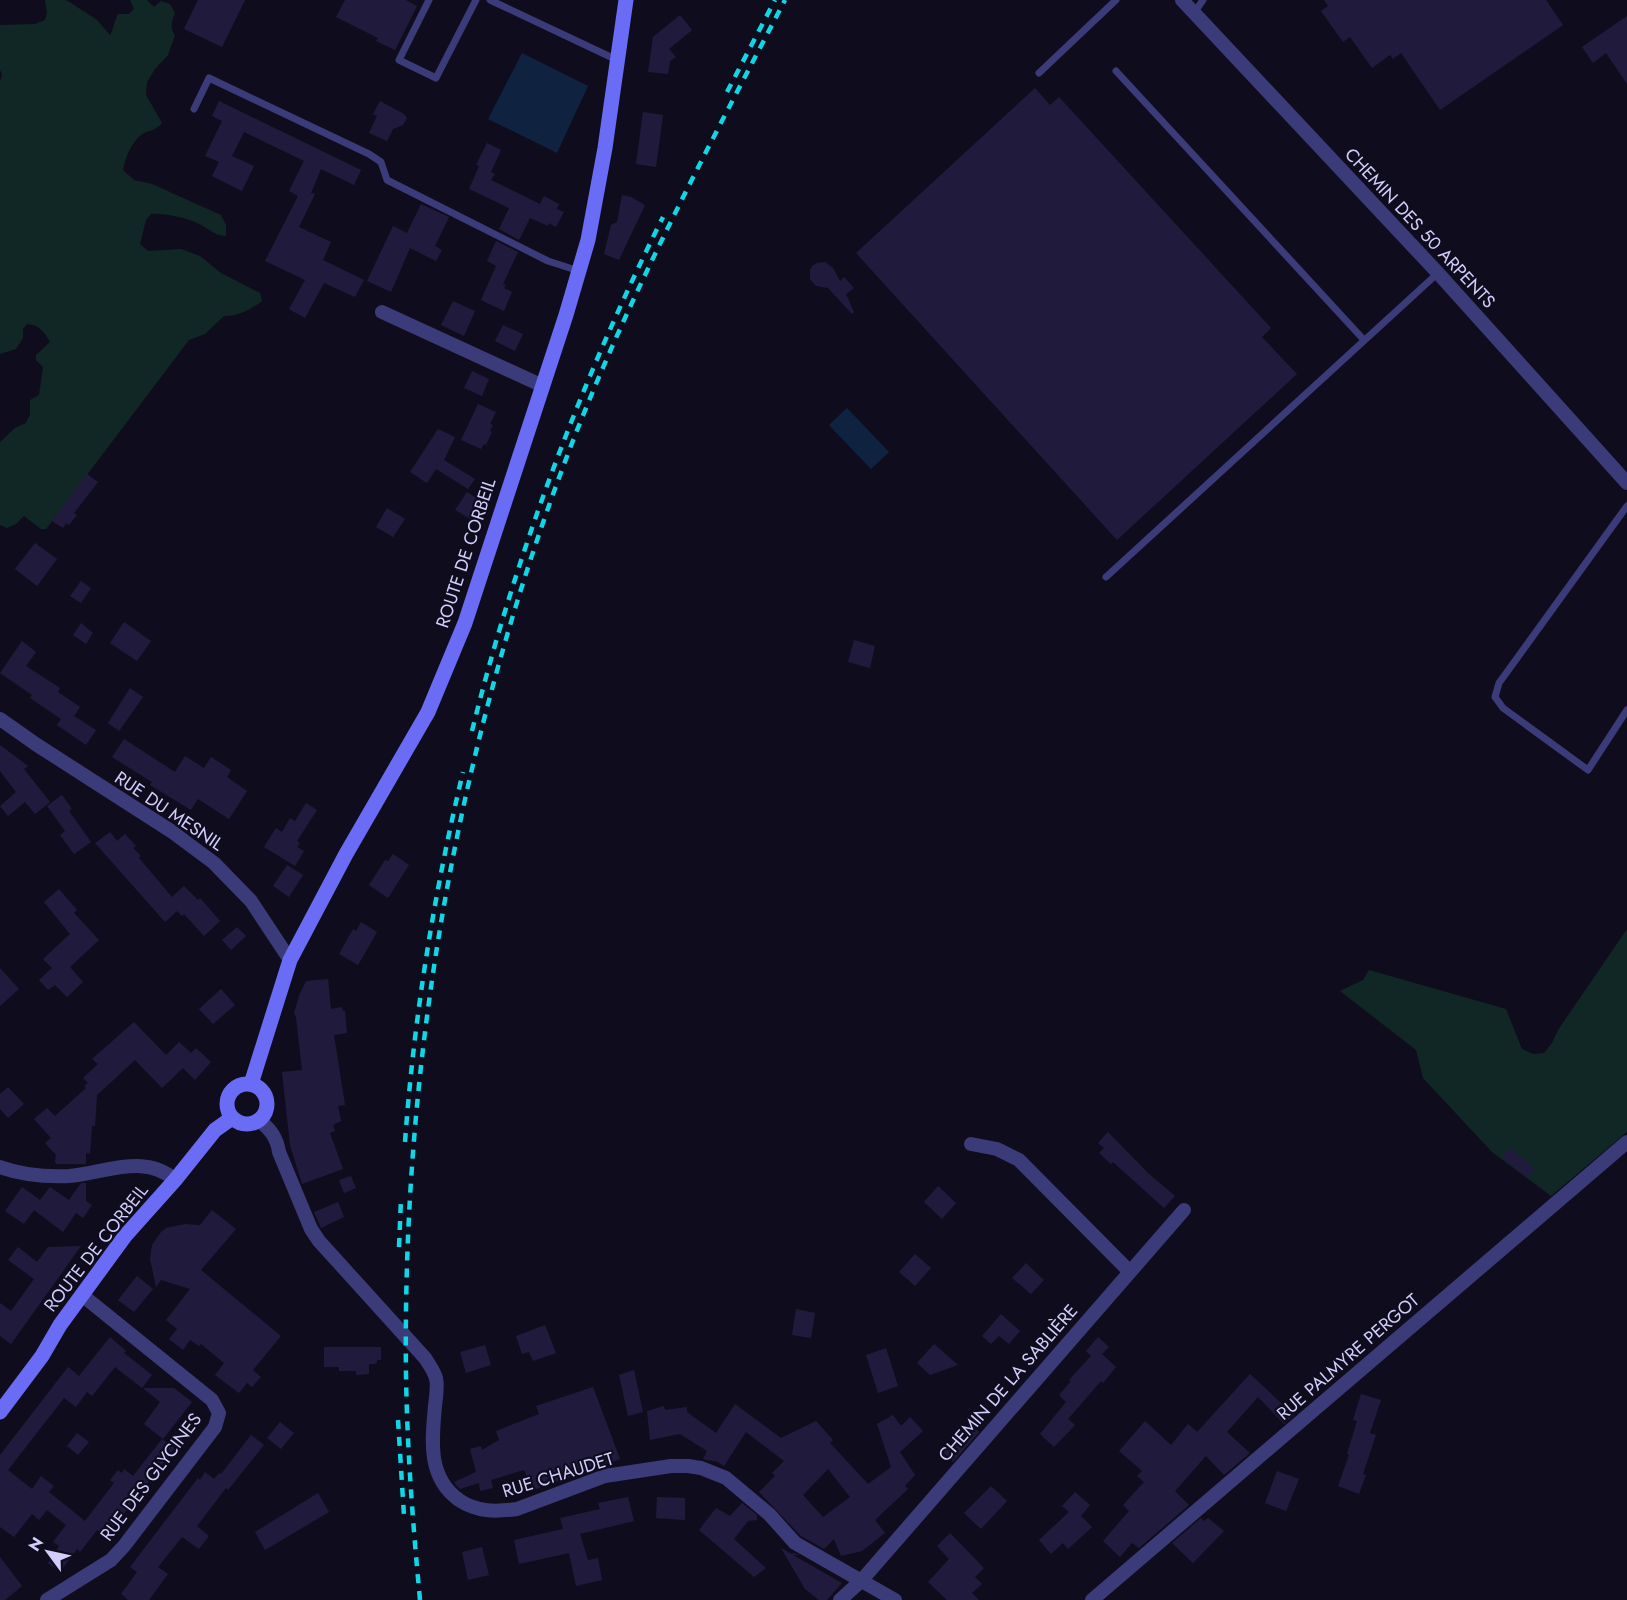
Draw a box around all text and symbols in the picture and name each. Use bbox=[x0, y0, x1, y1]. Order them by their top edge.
street label: CHEMIN DES 50 ARPENTS bbox=[1339, 142, 1502, 314]
street label: ROUTE DE CORBEIL bbox=[430, 475, 502, 631]
street label: RUE DU MESNIL bbox=[109, 765, 229, 857]
street label: ROUTE DE CORBEIL bbox=[38, 1179, 154, 1317]
street label: RUE PALMYRE PERGOT bbox=[1271, 1287, 1425, 1426]
street label: CHEMIN DE LA SABLIÈRE bbox=[932, 1299, 1084, 1467]
street label: RUE DES GLYCINES bbox=[94, 1407, 208, 1547]
street label: RUE CHAUDET bbox=[499, 1446, 618, 1504]
north arrow bbox=[18, 1522, 78, 1582]
text: N bbox=[23, 1533, 49, 1556]

